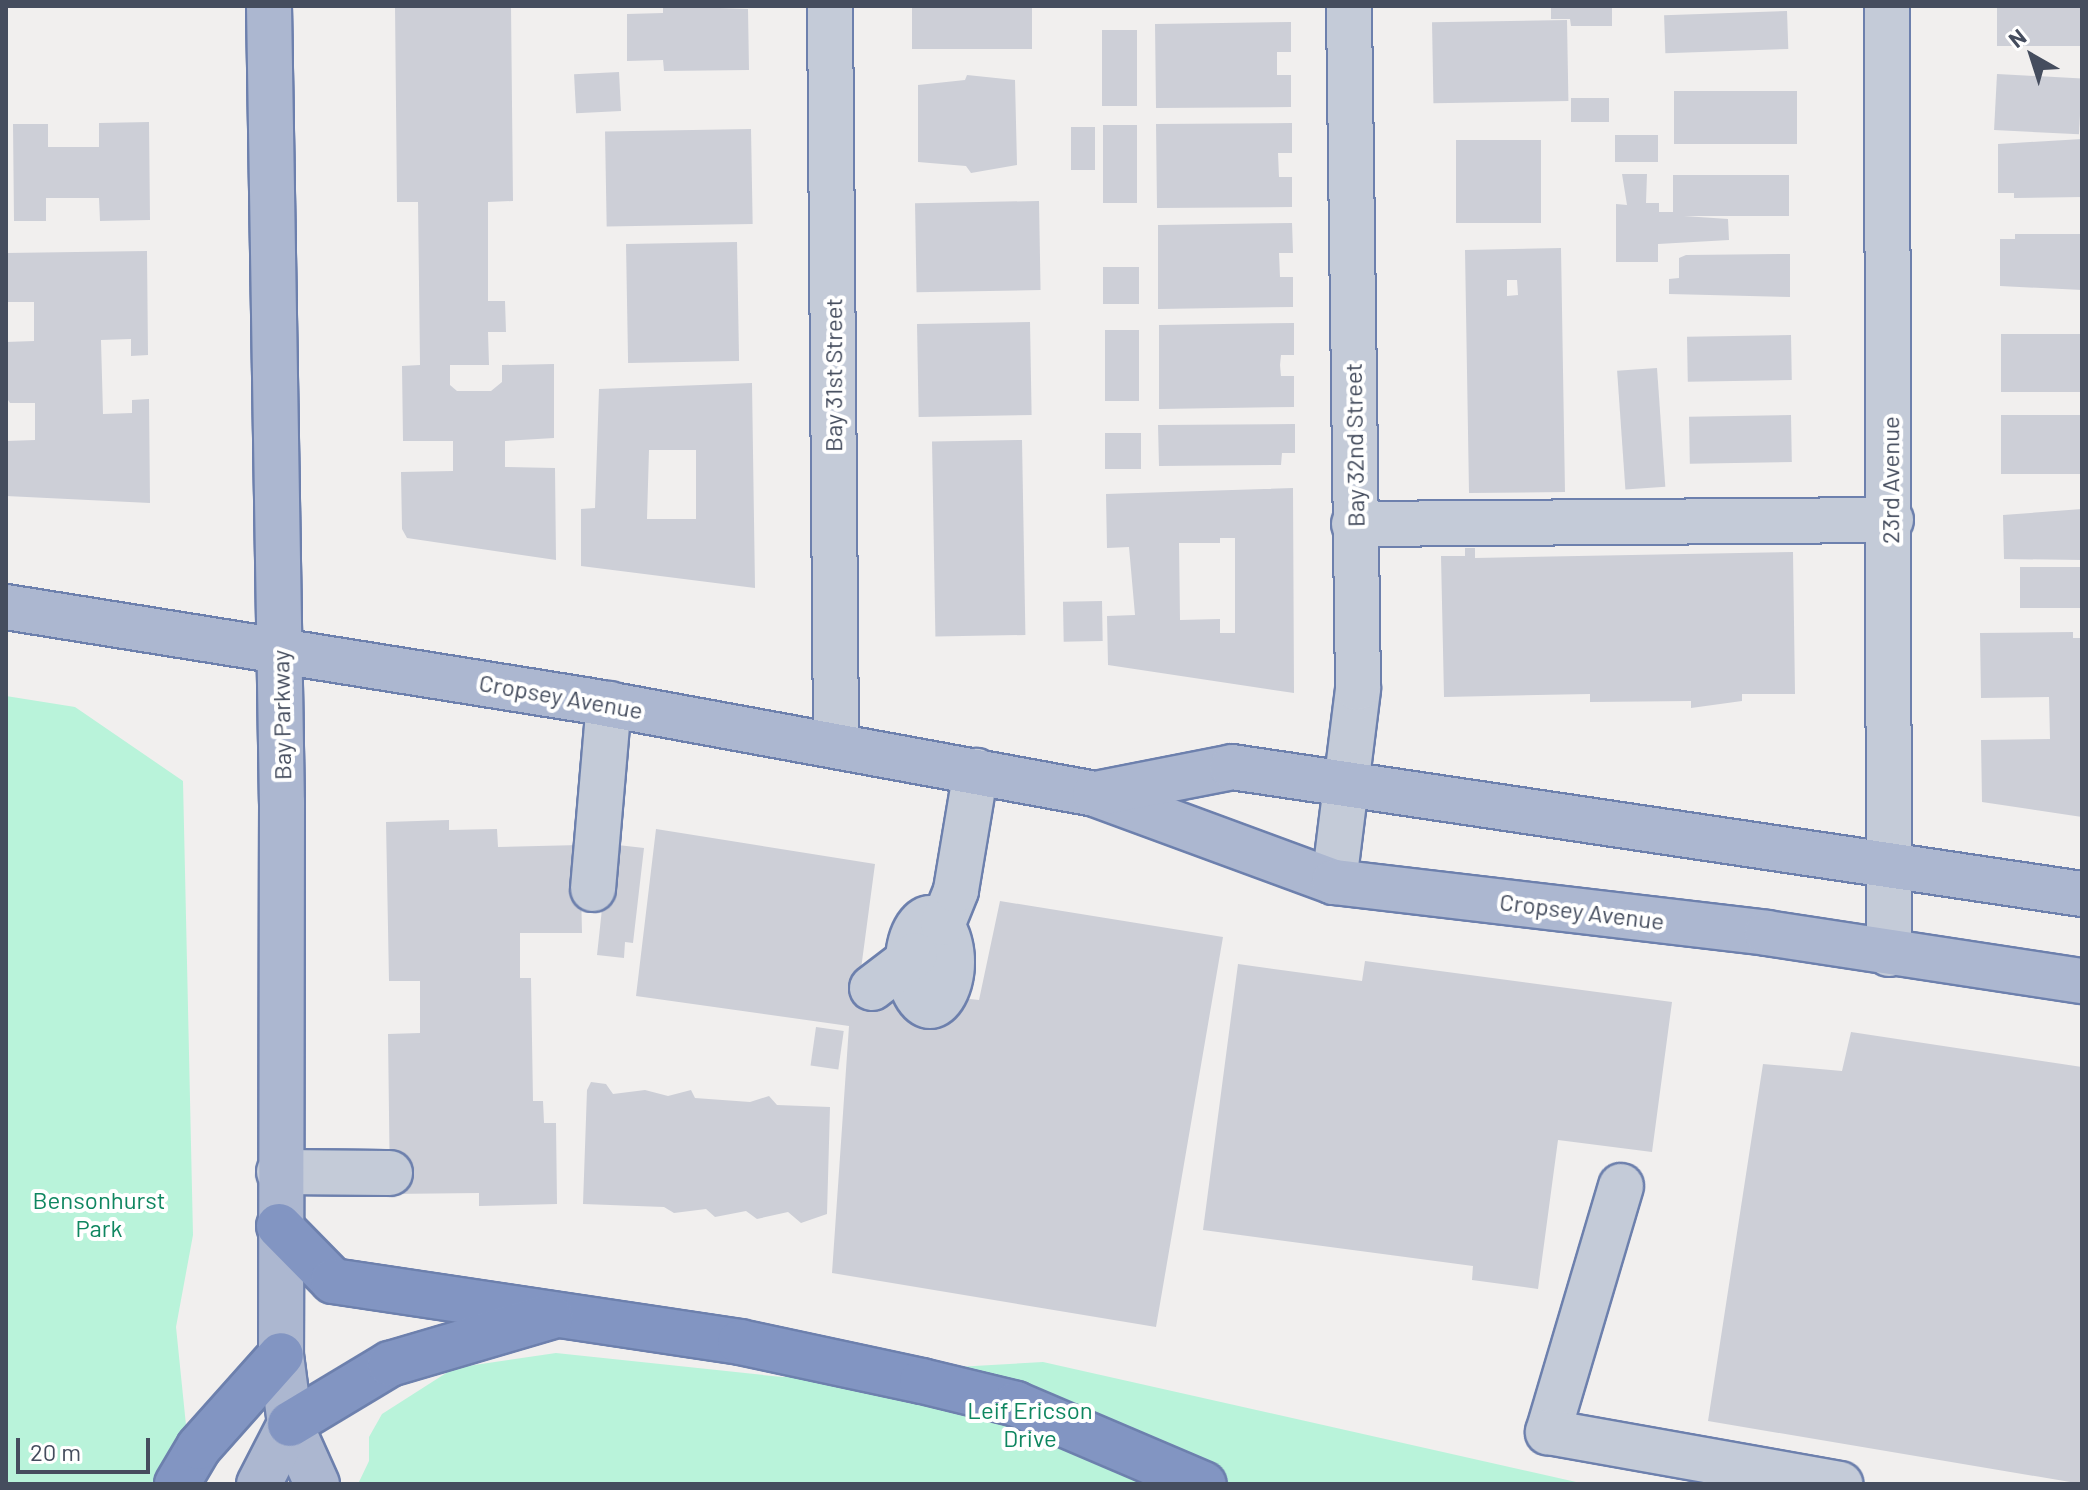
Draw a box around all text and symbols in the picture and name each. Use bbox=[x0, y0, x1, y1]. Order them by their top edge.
north arrow bbox=[1992, 16, 2072, 96]
text: N bbox=[2003, 23, 2031, 52]
street label: Bay 31st Street bbox=[819, 298, 847, 452]
street label: Bay 32nd Street bbox=[1338, 363, 1370, 527]
street label: 23rd Avenue bbox=[1876, 416, 1904, 544]
street label: Bay Parkway bbox=[265, 650, 297, 780]
street label: Cropsey Avenue bbox=[477, 667, 645, 725]
street label: Cropsey Avenue bbox=[1498, 887, 1666, 935]
park label: Bensonhurst Park bbox=[32, 1186, 166, 1242]
park label: Leif Ericson Drive bbox=[967, 1396, 1093, 1452]
scale bar bbox=[20, 1422, 154, 1472]
text: 20 m bbox=[30, 1437, 81, 1466]

